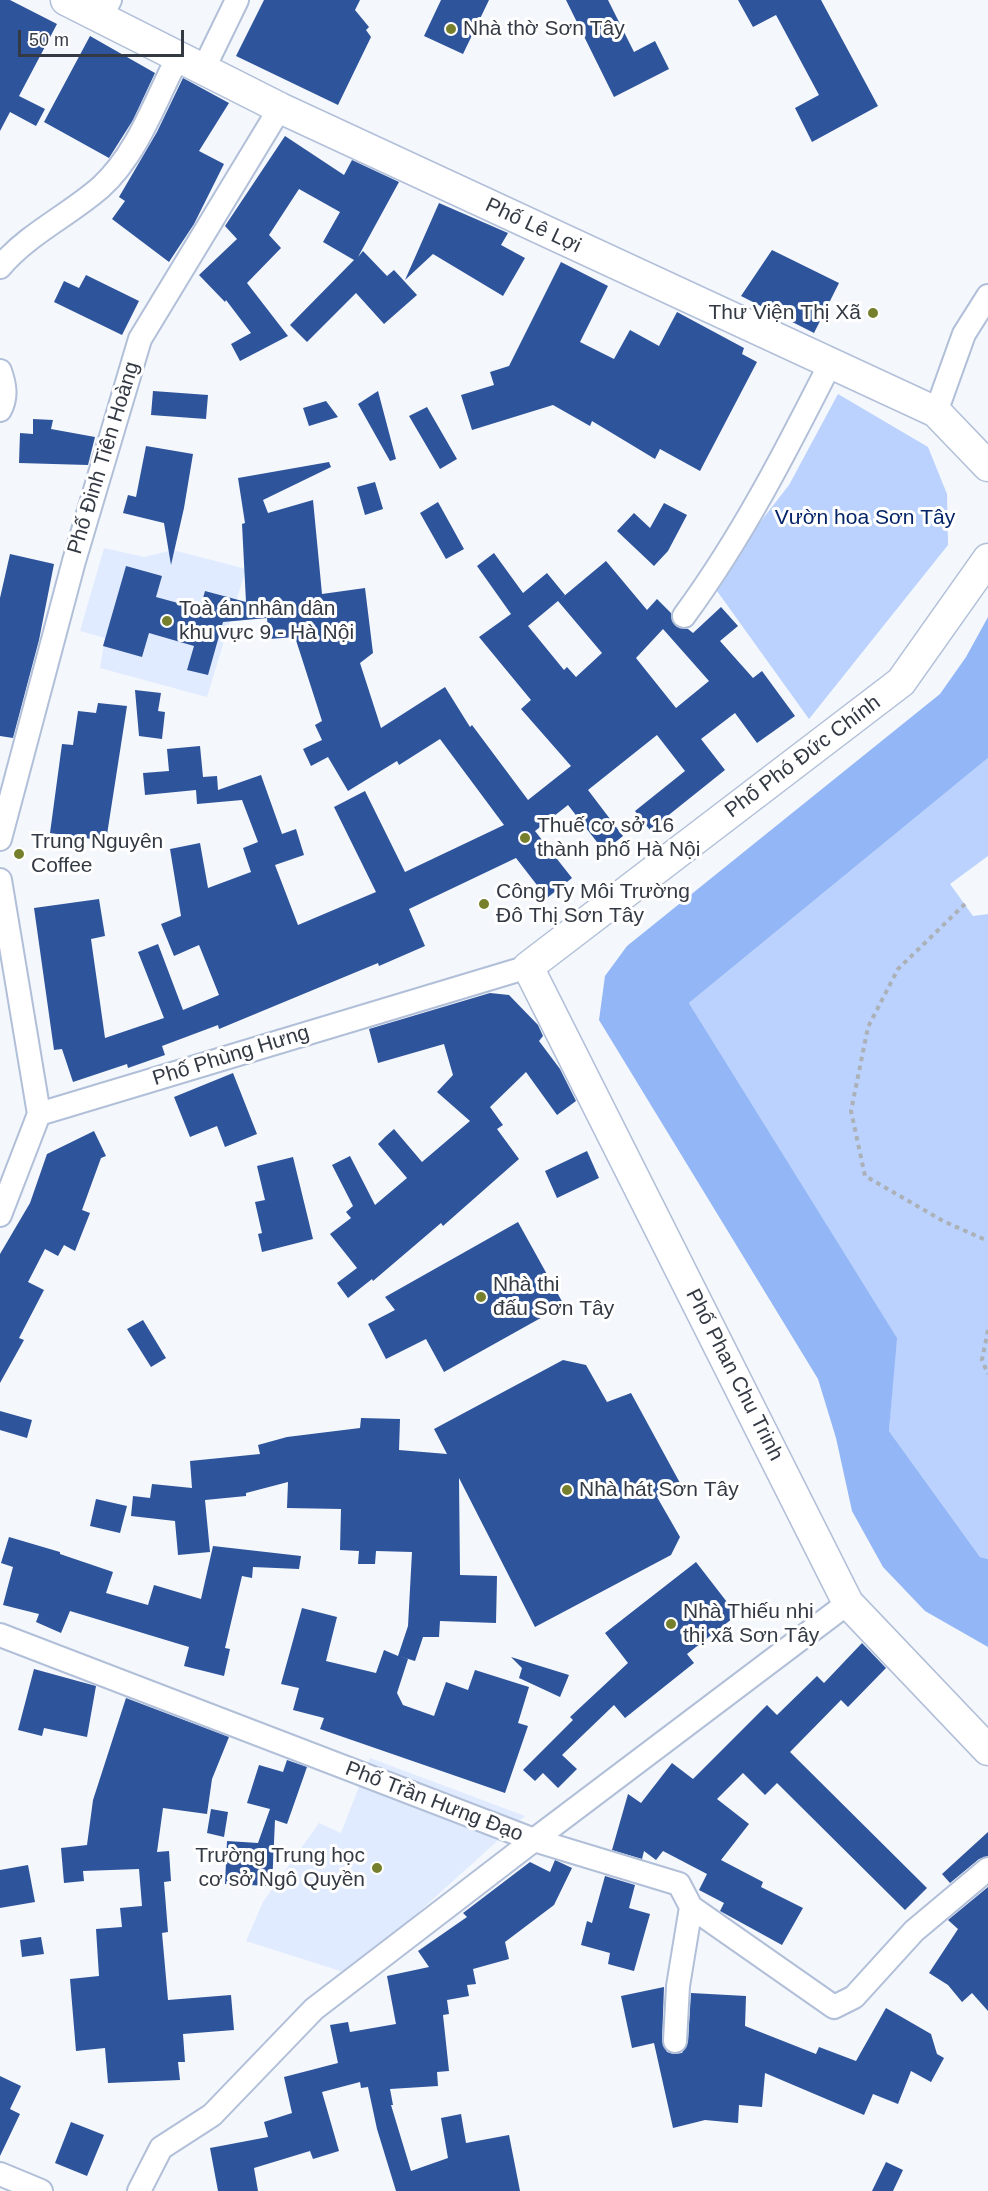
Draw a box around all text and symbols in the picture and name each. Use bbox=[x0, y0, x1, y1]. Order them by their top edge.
place label: Nhà thờ Sơn Tây bbox=[463, 16, 625, 42]
scale bar bbox=[21, 18, 188, 56]
marker: Nhà thờ Sơn Tây bbox=[444, 22, 458, 36]
text: 50 m bbox=[29, 30, 69, 50]
street label: Phố Lê Lợi bbox=[481, 193, 585, 259]
place label: Thư Viện Thị Xã bbox=[708, 300, 861, 326]
marker: Thư Viện Thị Xã bbox=[866, 306, 880, 320]
street label: Phố Đinh Tiên Hoàng bbox=[63, 359, 145, 557]
park label: Vườn hoa Sơn Tây bbox=[775, 505, 955, 531]
place label: Toà án nhân dân khu vực 9 - Hà Nội bbox=[179, 596, 354, 646]
marker: Toà án nhân dân khu vực 9 - Hà Nội bbox=[160, 614, 174, 628]
street label: Phố Phó Đức Chính bbox=[720, 690, 886, 824]
place label: Thuế cơ sở 16 thành phố Hà Nội bbox=[537, 813, 700, 863]
place label: Trung Nguyên Coffee bbox=[31, 829, 163, 879]
marker: Thuế cơ sở 16 thành phố Hà Nội bbox=[518, 831, 532, 845]
marker: Trung Nguyên Coffee bbox=[12, 847, 26, 861]
place label: Công Ty Môi Trường Đô Thị Sơn Tây bbox=[496, 879, 690, 929]
marker: Công Ty Môi Trường Đô Thị Sơn Tây bbox=[477, 897, 491, 911]
street label: Phố Phùng Hưng bbox=[150, 1020, 312, 1092]
place label: Nhà thi đấu Sơn Tây bbox=[493, 1272, 614, 1322]
street label: Phố Phan Chu Trinh bbox=[680, 1285, 788, 1465]
marker: Nhà thi đấu Sơn Tây bbox=[474, 1290, 488, 1304]
place label: Nhà hát Sơn Tây bbox=[579, 1477, 739, 1503]
marker: Nhà hát Sơn Tây bbox=[560, 1483, 574, 1497]
place label: Nhà Thiếu nhi thị xã Sơn Tây bbox=[683, 1599, 819, 1649]
marker: Nhà Thiếu nhi thị xã Sơn Tây bbox=[664, 1617, 678, 1631]
street label: Phố Trần Hưng Đạo bbox=[342, 1756, 526, 1848]
place label: Trường Trung học cơ sở Ngô Quyền bbox=[195, 1843, 365, 1893]
marker: Trường Trung học cơ sở Ngô Quyền bbox=[370, 1861, 384, 1875]

